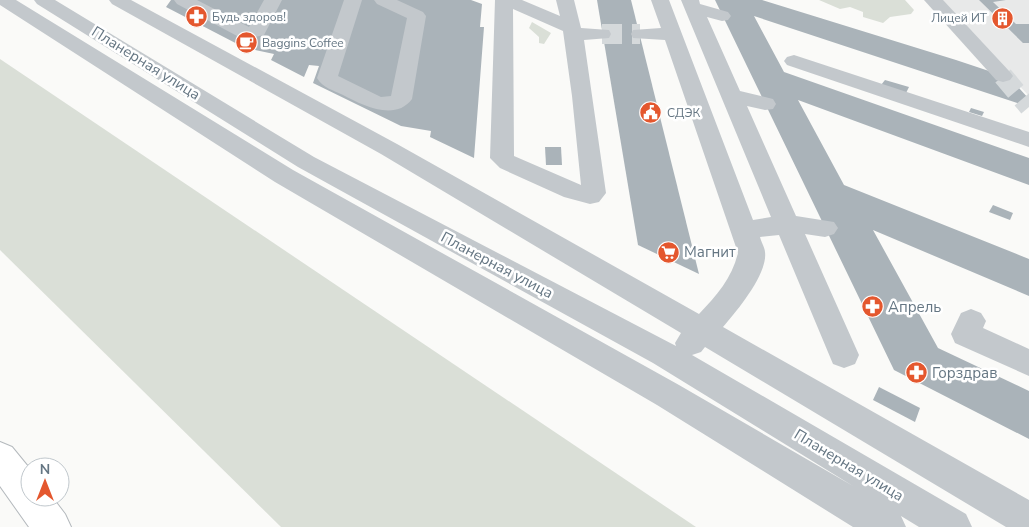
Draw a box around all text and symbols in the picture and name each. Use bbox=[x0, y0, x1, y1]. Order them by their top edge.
pharmacy icon: Будь здоров! bbox=[184, 5, 208, 29]
building icon: Лицей ИТ bbox=[991, 6, 1015, 30]
place label: Будь здоров! bbox=[212, 9, 286, 25]
place label: Лицей ИТ bbox=[931, 10, 988, 26]
street label: Планерная улица bbox=[88, 22, 204, 104]
cafe icon: Baggins Coffee bbox=[234, 31, 258, 55]
place label: Baggins Coffee bbox=[262, 35, 344, 51]
public building icon: СДЭК bbox=[639, 101, 663, 125]
place label: СДЭК bbox=[667, 105, 700, 121]
street label: Планерная улица bbox=[437, 227, 557, 303]
supermarket icon: Магнит bbox=[656, 240, 680, 264]
place label: Магнит bbox=[684, 242, 736, 262]
pharmacy icon: Апрель bbox=[860, 295, 884, 319]
place label: Апрель bbox=[888, 297, 941, 317]
pharmacy icon: Горздрав bbox=[904, 361, 928, 385]
place label: Горздрав bbox=[932, 363, 997, 383]
street label: Планерная улица bbox=[790, 424, 908, 506]
north arrow bbox=[20, 457, 70, 507]
text: N bbox=[40, 460, 50, 479]

